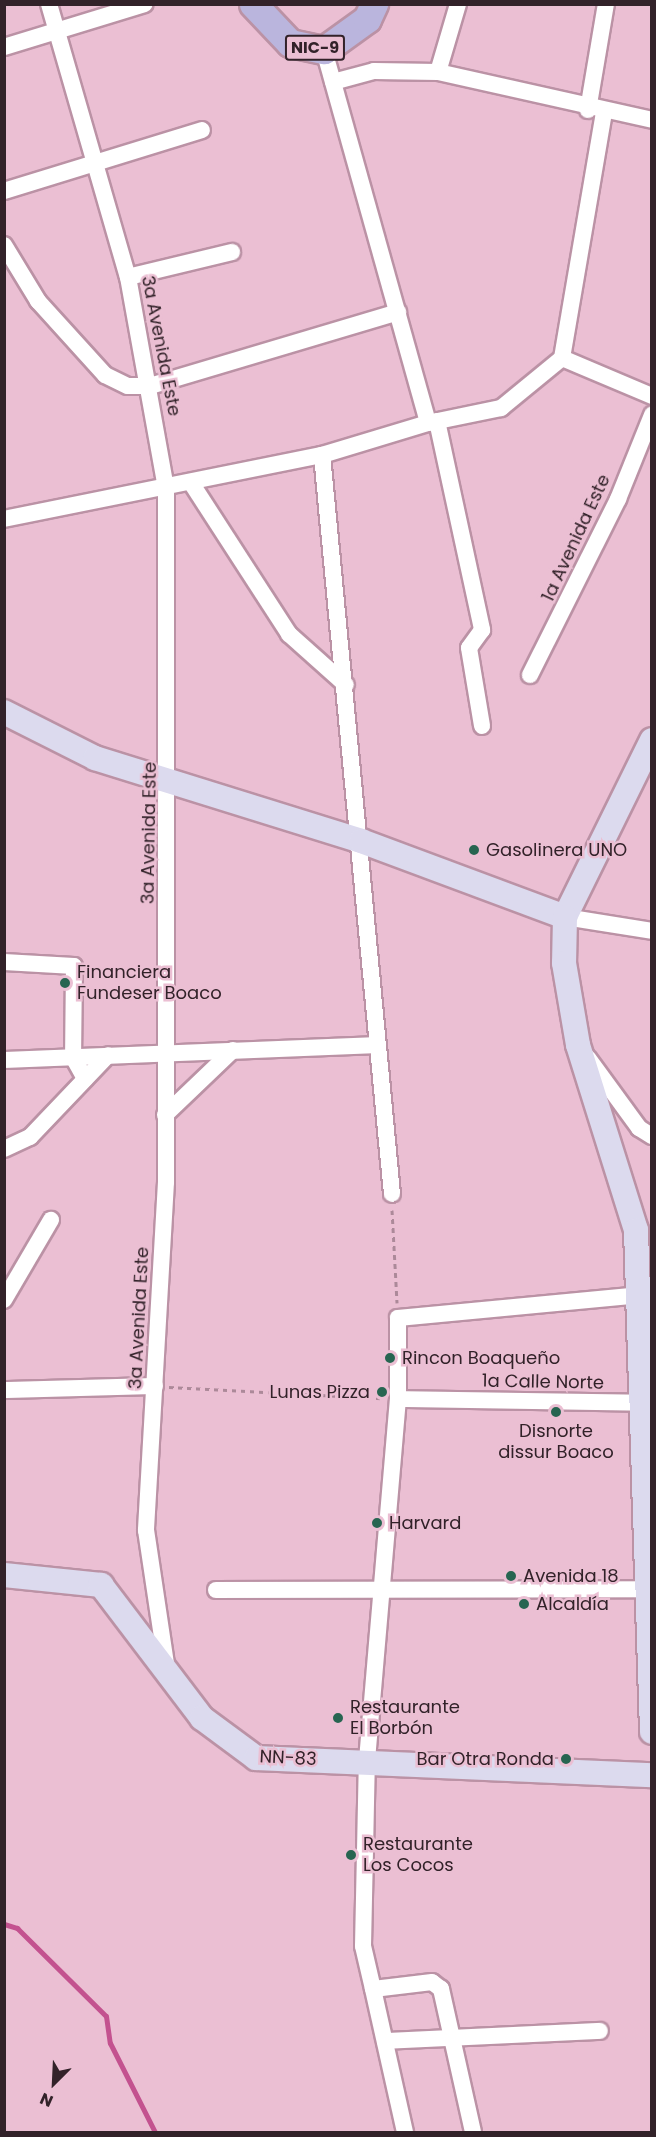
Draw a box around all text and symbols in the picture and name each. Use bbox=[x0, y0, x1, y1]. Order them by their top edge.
road number: NIC-9 bbox=[284, 35, 346, 61]
street label: 3a Avenida Este bbox=[137, 274, 185, 418]
street label: 1a Avenida Este bbox=[537, 471, 615, 605]
street label: 3a Avenida Este bbox=[137, 762, 161, 904]
place label: Gasolinera UNO bbox=[486, 839, 627, 861]
marker: Gasolinera UNO bbox=[467, 843, 481, 857]
place label: Financiera Fundeser Boaco bbox=[77, 962, 222, 1004]
marker: Financiera Fundeser Boaco bbox=[58, 976, 72, 990]
street label: 3a Avenida Este bbox=[124, 1246, 154, 1390]
place label: Rincon Boaqueño bbox=[402, 1347, 560, 1369]
marker: Rincon Boaqueño bbox=[383, 1351, 397, 1365]
street label: 1a Calle Norte bbox=[482, 1370, 604, 1394]
place label: Lunas Pizza bbox=[269, 1381, 370, 1403]
marker: Lunas Pizza bbox=[375, 1385, 389, 1399]
marker: Disnorte dissur Boaco bbox=[549, 1405, 563, 1419]
place label: Disnorte dissur Boaco bbox=[498, 1421, 614, 1464]
place label: Harvard bbox=[389, 1512, 461, 1534]
marker: Harvard bbox=[370, 1516, 384, 1530]
place label: Avenida 18 bbox=[523, 1565, 619, 1587]
marker: Avenida 18 bbox=[504, 1569, 518, 1583]
place label: Alcaldía bbox=[536, 1593, 609, 1615]
marker: Alcaldía bbox=[517, 1597, 531, 1611]
place label: Restaurante El Borbón bbox=[350, 1697, 460, 1740]
marker: Restaurante El Borbón bbox=[331, 1711, 345, 1725]
street label: NN-83 bbox=[259, 1746, 317, 1770]
place label: Bar Otra Ronda bbox=[417, 1748, 554, 1770]
marker: Bar Otra Ronda bbox=[559, 1752, 573, 1766]
place label: Restaurante Los Cocos bbox=[363, 1834, 473, 1876]
marker: Restaurante Los Cocos bbox=[344, 1848, 358, 1862]
north arrow bbox=[24, 2053, 84, 2113]
text: N bbox=[36, 2087, 57, 2113]

